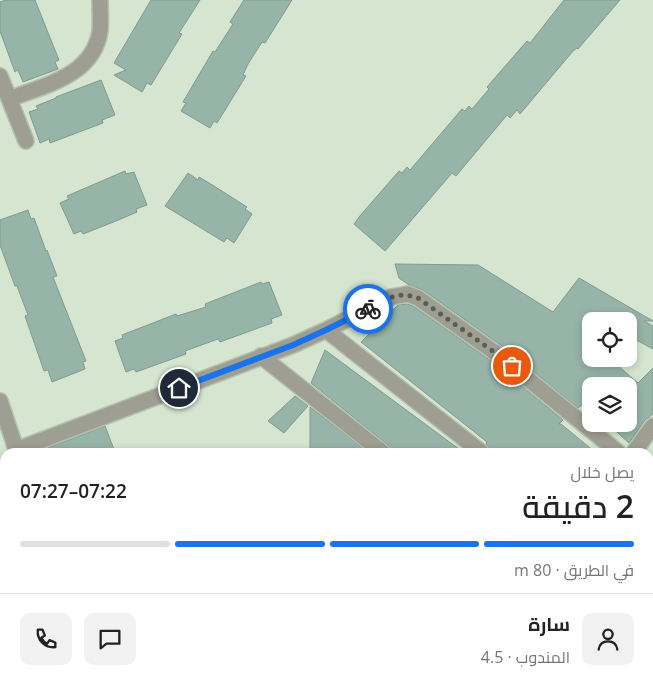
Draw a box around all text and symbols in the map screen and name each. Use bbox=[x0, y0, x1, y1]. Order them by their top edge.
courier bbox=[343, 284, 393, 334]
icon: bike bbox=[354, 295, 382, 323]
map controls bbox=[582, 312, 637, 432]
button: locate bbox=[582, 312, 637, 367]
pin bbox=[491, 345, 533, 387]
icon: bag bbox=[498, 352, 526, 380]
pin bbox=[158, 367, 200, 409]
icon: home bbox=[165, 374, 193, 402]
button: layers bbox=[582, 377, 637, 432]
text: يصل خلال bbox=[570, 461, 634, 483]
text: 07:22–07:27 bbox=[20, 478, 127, 504]
text: 2 دقيقة bbox=[522, 484, 634, 527]
text: في الطريق · 80 m bbox=[514, 559, 634, 581]
text: سارة bbox=[528, 611, 570, 637]
button: phone bbox=[20, 613, 72, 665]
button: chat bbox=[84, 613, 136, 665]
button: person bbox=[582, 613, 634, 665]
text: المندوب · 4.5 bbox=[481, 646, 570, 668]

